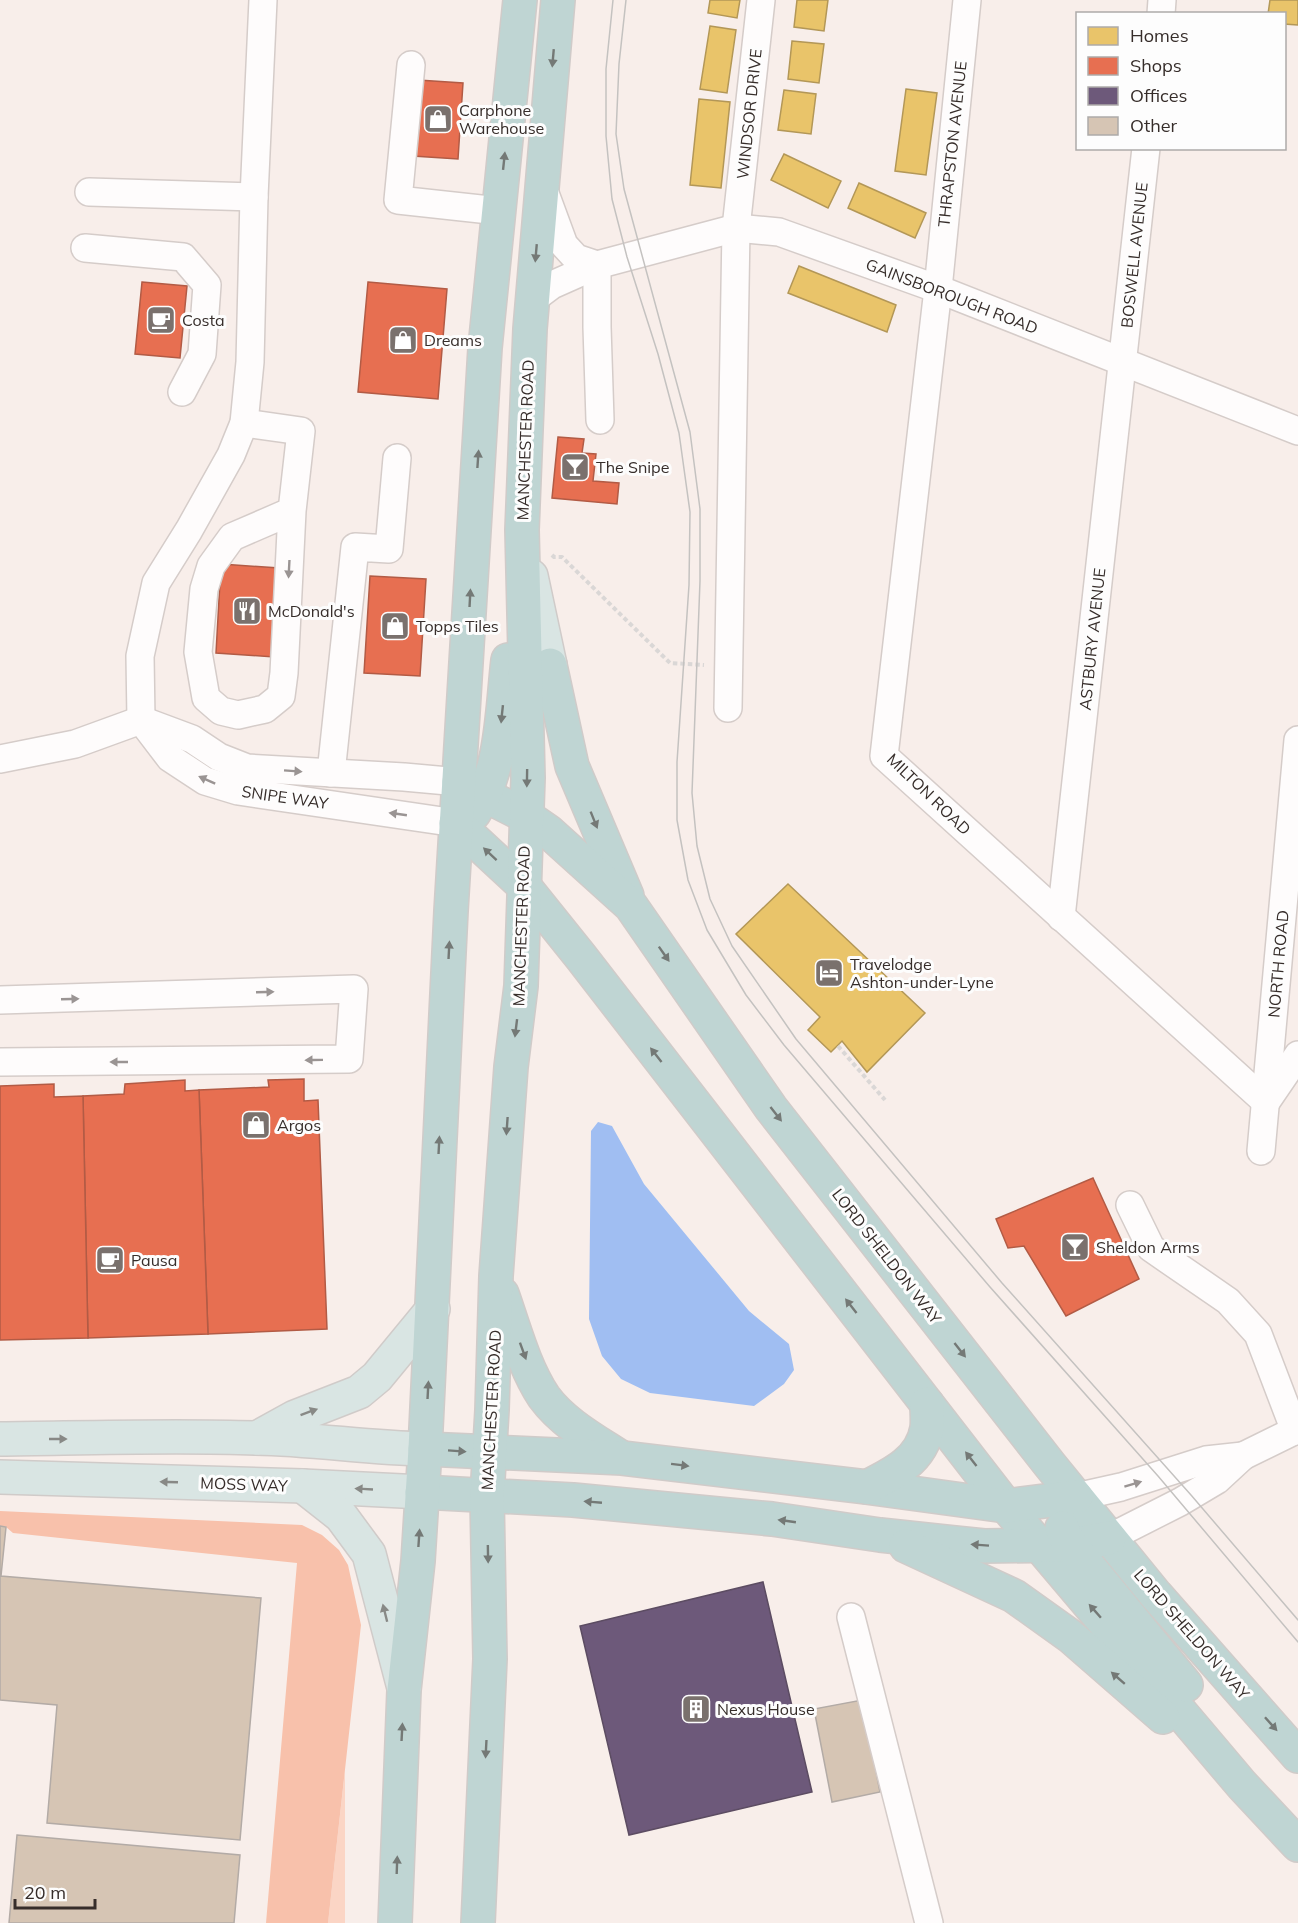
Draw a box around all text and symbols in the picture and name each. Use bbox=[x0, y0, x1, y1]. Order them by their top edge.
legend bbox=[1076, 12, 1286, 150]
text: Homes bbox=[1130, 24, 1189, 47]
street label: WINDSOR DRIVE bbox=[732, 48, 766, 180]
one-way arrow bbox=[548, 49, 558, 68]
text: Shops bbox=[1130, 54, 1182, 77]
street label: THRAPSTON AVENUE bbox=[933, 60, 971, 228]
text: Offices bbox=[1130, 84, 1188, 107]
place label: Carphone Warehouse bbox=[459, 100, 544, 138]
shop icon: Carphone Warehouse bbox=[422, 103, 454, 135]
text: Other bbox=[1130, 114, 1178, 137]
one-way arrow bbox=[499, 151, 509, 170]
street label: BOSWELL AVENUE bbox=[1116, 181, 1152, 329]
one-way arrow bbox=[531, 243, 541, 262]
street label: GAINSBOROUGH ROAD bbox=[863, 254, 1041, 338]
cafe icon: Costa bbox=[145, 304, 177, 336]
place label: Costa bbox=[182, 310, 225, 330]
shop icon: Dreams bbox=[387, 324, 419, 356]
place label: Dreams bbox=[424, 330, 482, 350]
street label: MANCHESTER ROAD bbox=[512, 359, 538, 521]
one-way arrow bbox=[473, 450, 483, 469]
bar icon: The Snipe bbox=[559, 451, 591, 483]
place label: The Snipe bbox=[596, 457, 669, 477]
one-way arrow bbox=[284, 560, 293, 579]
street label: ASTBURY AVENUE bbox=[1075, 567, 1109, 711]
one-way arrow bbox=[465, 588, 475, 607]
restaurant icon: McDonald's bbox=[231, 595, 263, 627]
place label: McDonald's bbox=[268, 601, 355, 621]
shop icon: Topps Tiles bbox=[379, 610, 411, 642]
place label: Topps Tiles bbox=[416, 616, 499, 636]
one-way arrow bbox=[497, 704, 507, 723]
street label: MILTON ROAD bbox=[883, 749, 975, 839]
one-way arrow bbox=[283, 766, 302, 776]
one-way arrow bbox=[523, 768, 532, 787]
one-way arrow bbox=[197, 775, 215, 785]
street label: SNIPE WAY bbox=[240, 781, 330, 813]
one-way arrow bbox=[389, 809, 408, 818]
one-way arrow bbox=[589, 812, 599, 830]
street label: MANCHESTER ROAD bbox=[508, 845, 534, 1007]
one-way arrow bbox=[483, 848, 498, 861]
street label: NORTH ROAD bbox=[1263, 909, 1293, 1019]
one-way arrow bbox=[444, 940, 453, 959]
one-way arrow bbox=[658, 946, 669, 962]
place label: Travelodge Ashton-under-Lyne bbox=[850, 954, 994, 992]
hotel icon: Travelodge Ashton-under-Lyne bbox=[813, 957, 845, 989]
one-way arrow bbox=[255, 987, 274, 996]
one-way arrow bbox=[60, 994, 79, 1004]
one-way arrow bbox=[511, 1018, 521, 1037]
one-way arrow bbox=[650, 1047, 663, 1063]
one-way arrow bbox=[304, 1055, 323, 1065]
one-way arrow bbox=[109, 1057, 128, 1067]
one-way arrow bbox=[769, 1106, 782, 1122]
shop icon: Argos bbox=[240, 1109, 272, 1141]
place label: Argos bbox=[277, 1115, 321, 1135]
one-way arrow bbox=[502, 1116, 511, 1135]
one-way arrow bbox=[435, 1135, 444, 1154]
street label: LORD SHELDON WAY bbox=[828, 1185, 946, 1328]
bar icon: Sheldon Arms bbox=[1059, 1231, 1091, 1263]
place label: Sheldon Arms bbox=[1096, 1237, 1200, 1257]
cafe icon: Pausa bbox=[94, 1244, 126, 1276]
place label: Pausa bbox=[131, 1250, 177, 1270]
one-way arrow bbox=[845, 1298, 857, 1314]
street label: MANCHESTER ROAD bbox=[477, 1329, 505, 1491]
one-way arrow bbox=[518, 1342, 528, 1360]
one-way arrow bbox=[954, 1343, 966, 1358]
one-way arrow bbox=[424, 1381, 433, 1400]
one-way arrow bbox=[301, 1407, 319, 1417]
one-way arrow bbox=[49, 1434, 68, 1444]
one-way arrow bbox=[448, 1446, 467, 1456]
one-way arrow bbox=[965, 1452, 977, 1467]
one-way arrow bbox=[671, 1461, 690, 1470]
street label: MOSS WAY bbox=[200, 1472, 288, 1496]
one-way arrow bbox=[160, 1477, 179, 1487]
one-way arrow bbox=[1124, 1479, 1142, 1488]
one-way arrow bbox=[355, 1484, 374, 1493]
one-way arrow bbox=[583, 1497, 602, 1507]
one-way arrow bbox=[777, 1517, 796, 1526]
one-way arrow bbox=[415, 1528, 424, 1547]
one-way arrow bbox=[970, 1540, 989, 1550]
one-way arrow bbox=[483, 1545, 493, 1564]
street label: LORD SHELDON WAY bbox=[1130, 1565, 1254, 1703]
one-way arrow bbox=[1088, 1603, 1102, 1618]
one-way arrow bbox=[379, 1604, 389, 1622]
one-way arrow bbox=[1110, 1671, 1126, 1684]
building icon: Nexus House bbox=[680, 1693, 712, 1725]
place label: Nexus House bbox=[717, 1699, 815, 1719]
one-way arrow bbox=[1264, 1716, 1277, 1731]
one-way arrow bbox=[398, 1723, 407, 1742]
one-way arrow bbox=[481, 1739, 490, 1758]
one-way arrow bbox=[392, 1855, 402, 1874]
scale bar bbox=[15, 1872, 94, 1910]
text: 20 m bbox=[24, 1881, 66, 1904]

